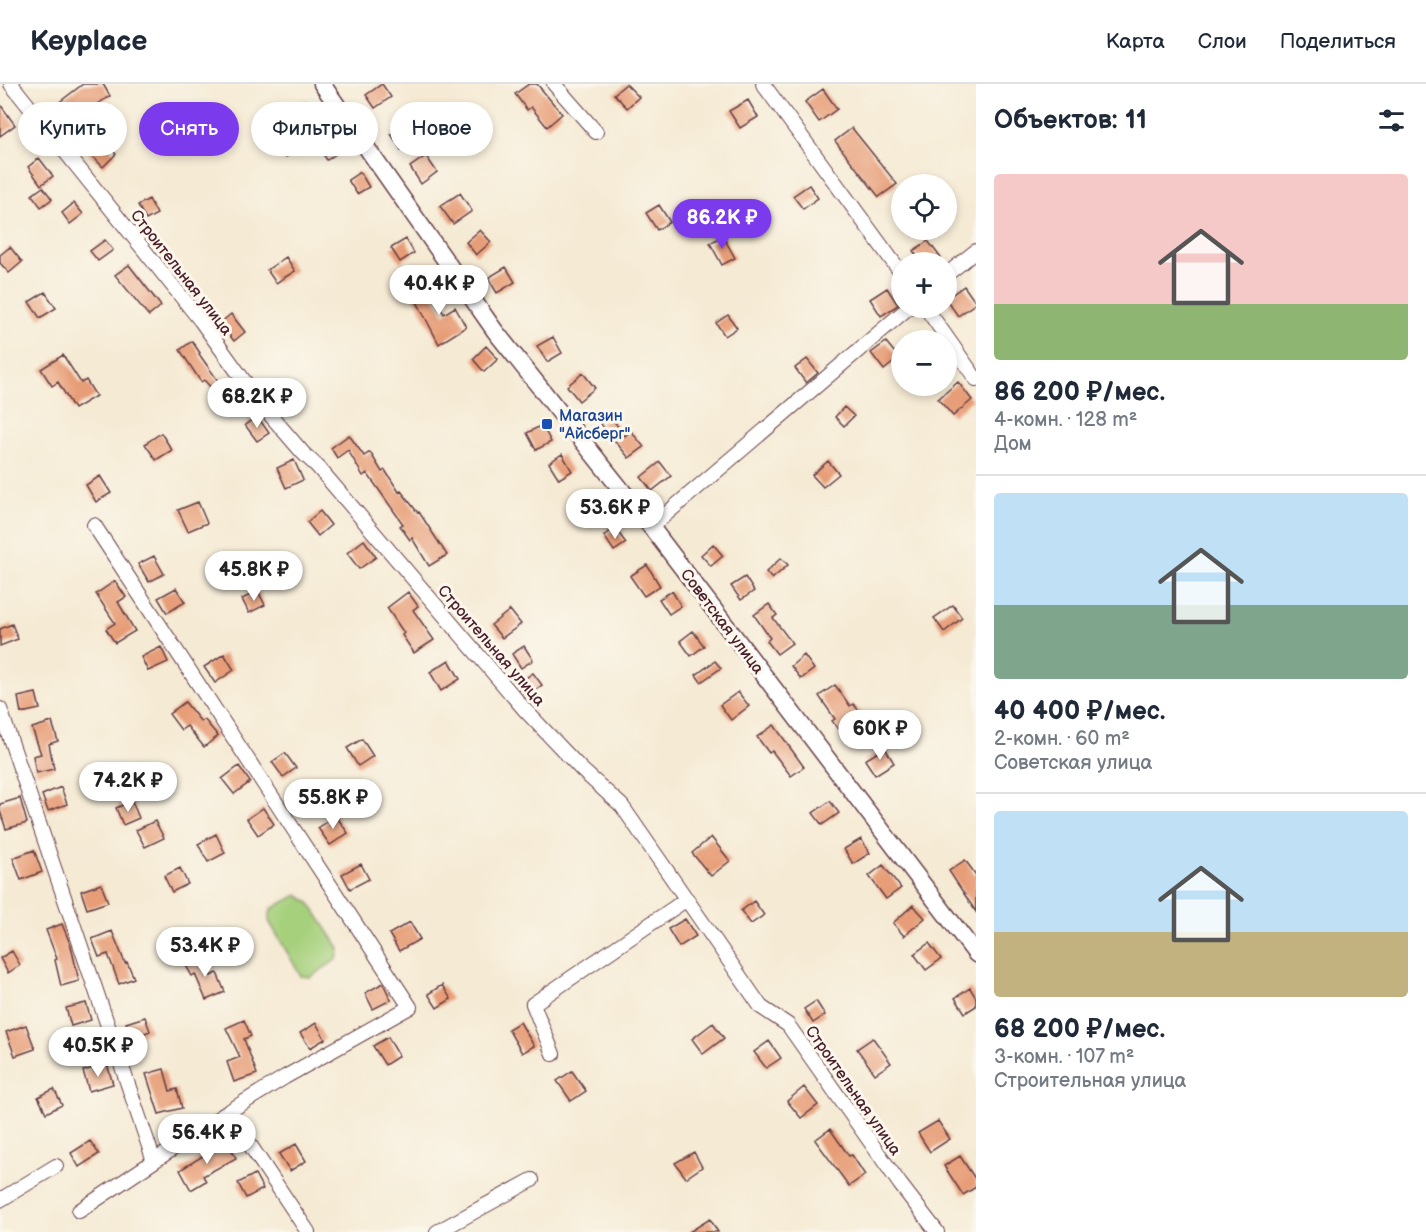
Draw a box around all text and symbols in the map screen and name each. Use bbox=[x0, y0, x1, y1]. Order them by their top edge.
text: Keyplace bbox=[30, 25, 147, 58]
text: Карта bbox=[1106, 29, 1165, 54]
text: Слои bbox=[1198, 29, 1247, 54]
text: Поделиться bbox=[1280, 29, 1396, 54]
chip: Купить bbox=[18, 102, 127, 156]
chip: Снять bbox=[139, 102, 239, 156]
chip: Фильтры bbox=[251, 102, 378, 156]
chip: Новое bbox=[390, 102, 493, 156]
icon: filters bbox=[1375, 104, 1408, 137]
text: Объектов: 11 bbox=[994, 105, 1147, 136]
map controls bbox=[891, 174, 957, 396]
button: locate bbox=[891, 174, 957, 240]
pin: 86.2K ₽ bbox=[667, 199, 777, 250]
street label: Строительная улица bbox=[126, 206, 236, 340]
text: 86.2K ₽ bbox=[686, 206, 758, 230]
icon: home bbox=[1147, 213, 1255, 321]
button: + bbox=[891, 252, 957, 318]
pin: 40.4K ₽ bbox=[384, 265, 494, 316]
text: 40.4K ₽ bbox=[403, 272, 475, 296]
button: − bbox=[891, 330, 957, 396]
text: 86 200 ₽/мес. bbox=[994, 377, 1165, 408]
pin: 68.2K ₽ bbox=[202, 378, 312, 429]
text: 68.2K ₽ bbox=[221, 385, 293, 409]
place label: Магазин "Айсберг" bbox=[559, 407, 631, 444]
text: 4-комн. · 128 m² bbox=[994, 408, 1137, 432]
marker: Магазин "Айсберг" bbox=[540, 417, 554, 431]
text: Дом bbox=[994, 432, 1032, 456]
pin: 53.6K ₽ bbox=[560, 489, 670, 540]
text: 53.6K ₽ bbox=[580, 496, 650, 520]
icon: home bbox=[1147, 532, 1255, 640]
pin: 45.8K ₽ bbox=[199, 551, 309, 602]
text: 45.8K ₽ bbox=[219, 558, 289, 582]
street label: Советская улица bbox=[676, 566, 768, 679]
street label: Строительная улица bbox=[433, 582, 549, 711]
text: 40 400 ₽/мес. bbox=[994, 696, 1166, 727]
pin: 60K ₽ bbox=[838, 710, 922, 761]
text: 60K ₽ bbox=[852, 717, 908, 741]
text: 2-комн. · 60 m² bbox=[994, 727, 1130, 751]
text: Советская улица bbox=[994, 751, 1152, 775]
pin: 74.2K ₽ bbox=[73, 762, 183, 813]
text: 74.2K ₽ bbox=[93, 769, 163, 793]
pin: 55.8K ₽ bbox=[278, 779, 388, 830]
text: 55.8K ₽ bbox=[298, 786, 368, 810]
icon: home bbox=[1147, 850, 1255, 958]
pin: 53.4K ₽ bbox=[150, 927, 260, 978]
text: 53.4K ₽ bbox=[170, 934, 240, 958]
text: 68 200 ₽/мес. bbox=[994, 1014, 1165, 1045]
street label: Строительная улица bbox=[801, 1022, 905, 1160]
pin: 40.5K ₽ bbox=[43, 1027, 153, 1078]
text: 40.5K ₽ bbox=[63, 1034, 133, 1058]
text: 3-комн. · 107 m² bbox=[994, 1045, 1135, 1069]
text: Строительная улица bbox=[994, 1069, 1186, 1093]
pin: 56.4K ₽ bbox=[152, 1114, 262, 1165]
text: 56.4K ₽ bbox=[172, 1121, 242, 1145]

